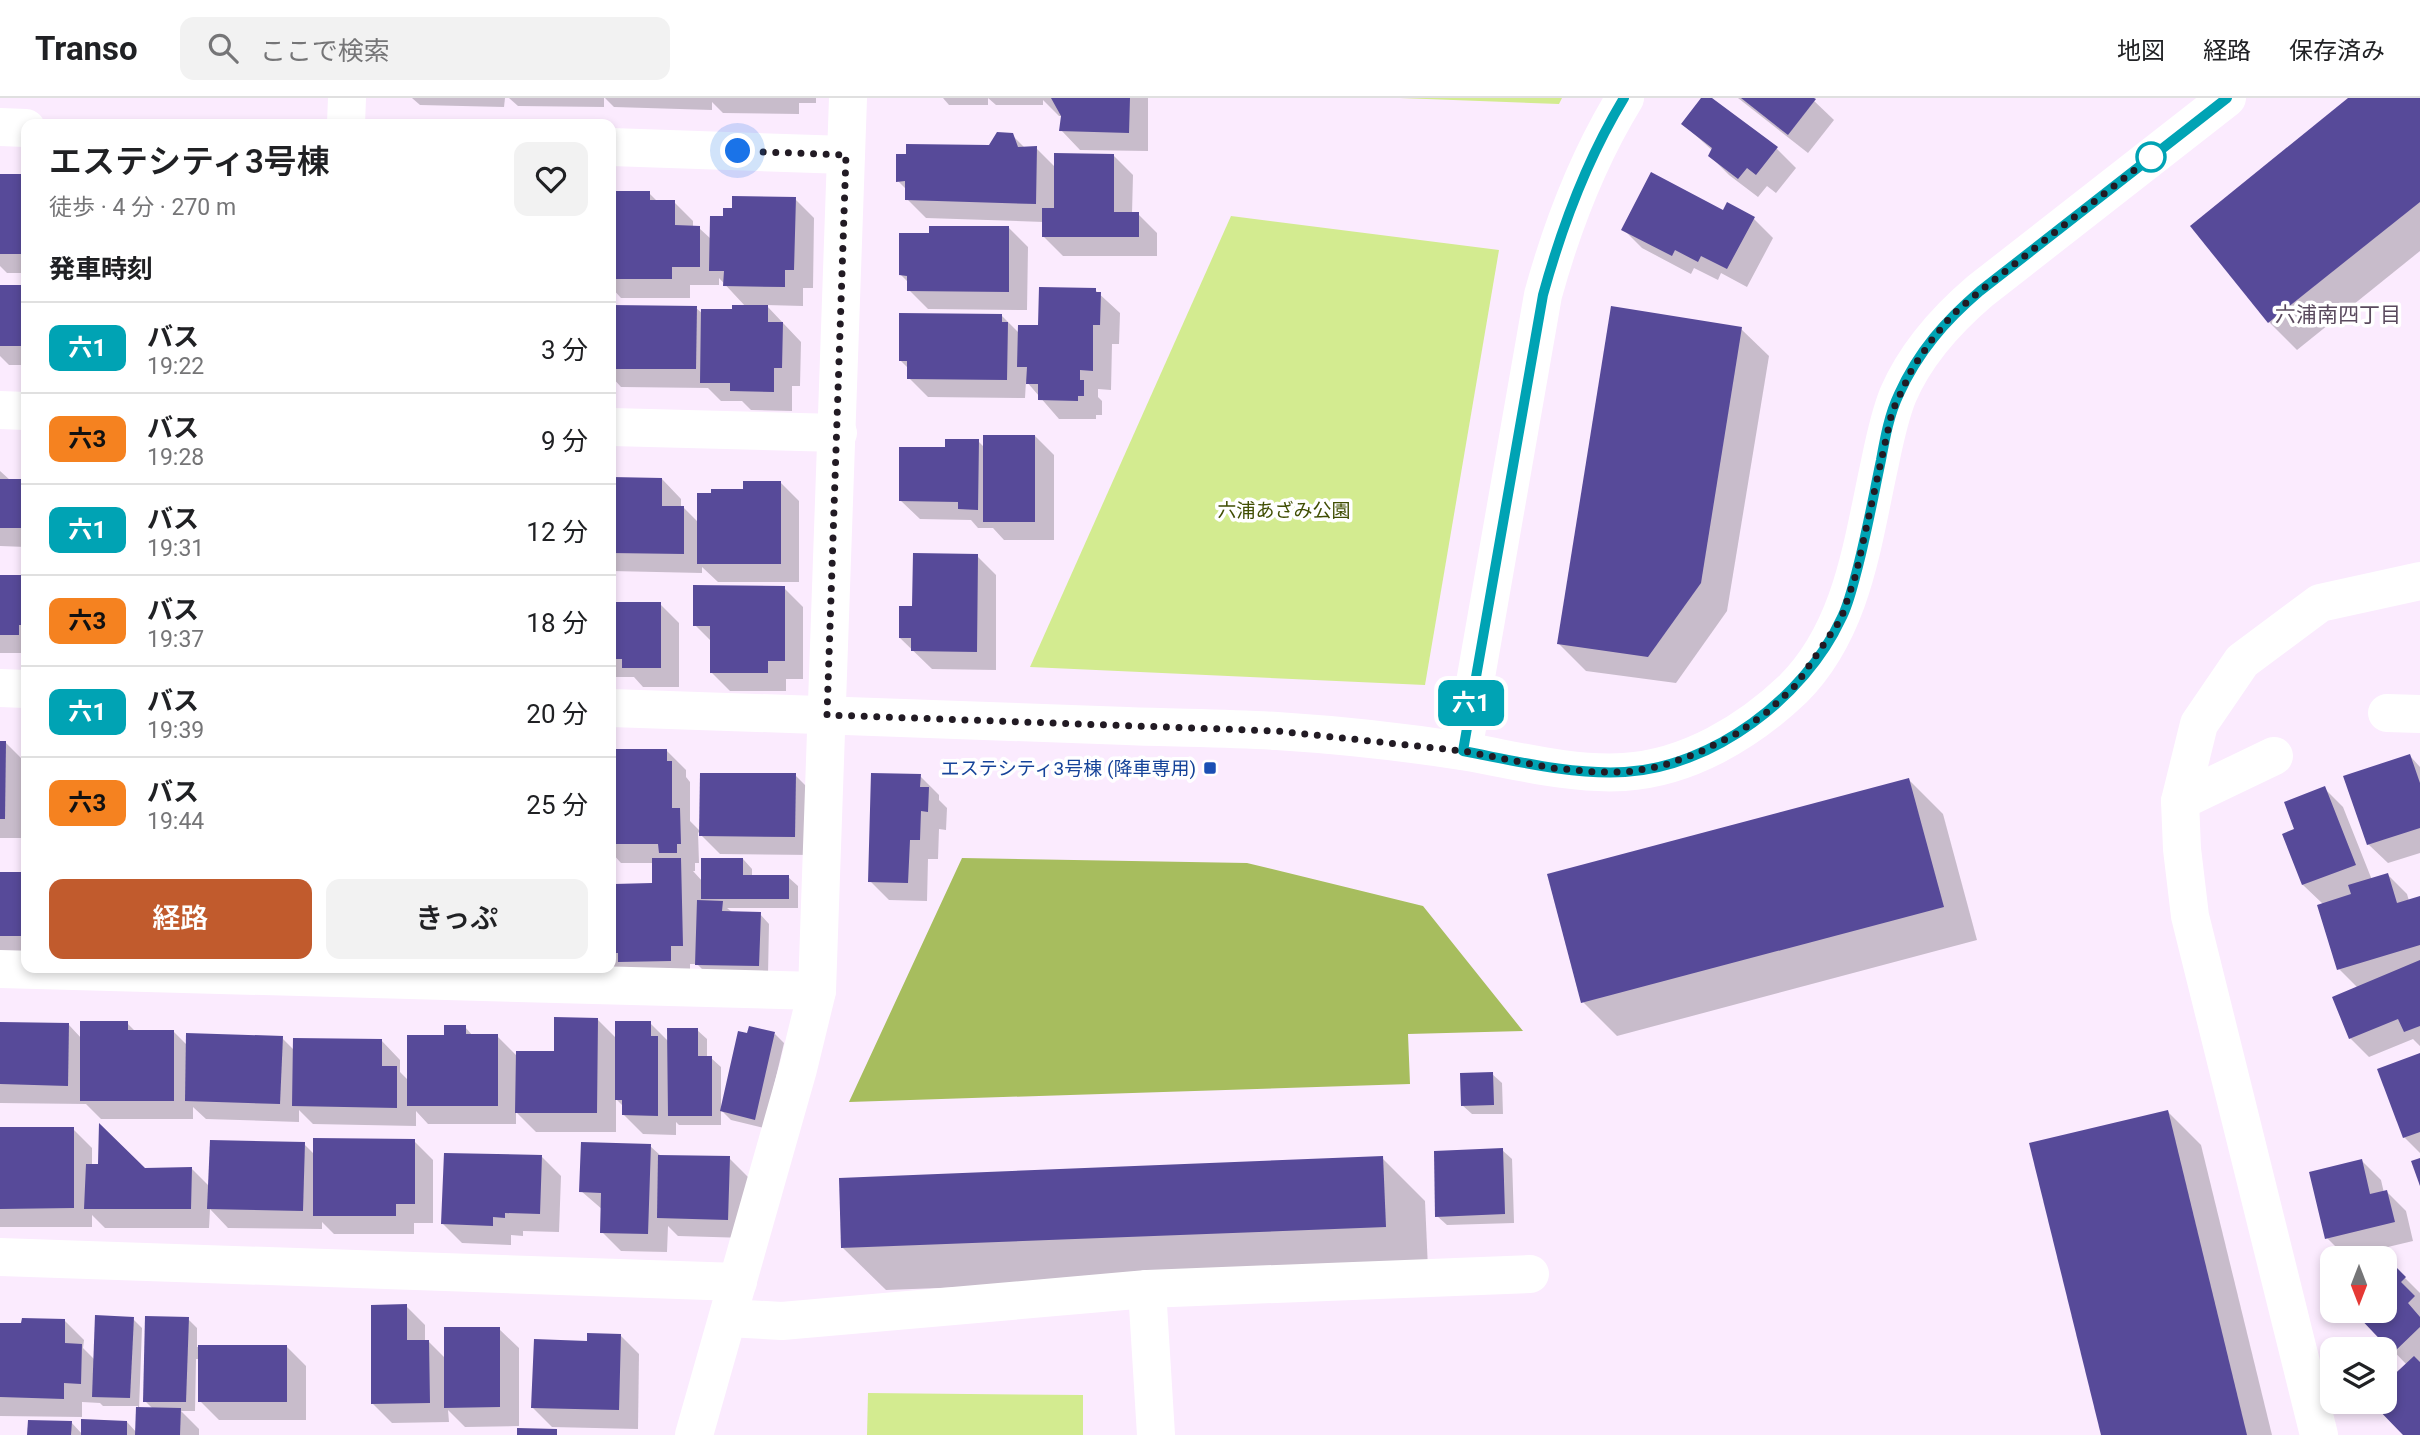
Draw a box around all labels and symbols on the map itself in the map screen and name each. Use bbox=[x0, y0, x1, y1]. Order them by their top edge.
your location bbox=[720, 133, 755, 168]
unlabelled marker bbox=[2136, 142, 2166, 172]
district label: 六浦南四丁目 bbox=[2275, 303, 2401, 327]
park label: 六浦あざみ公園 bbox=[1217, 499, 1351, 522]
line badge: 六1 bbox=[1440, 680, 1502, 726]
place label: エステシティ3号棟 (降車専用) bbox=[941, 757, 1196, 780]
marker: エステシティ3号棟 (降車専用) bbox=[1202, 760, 1218, 776]
north arrow bbox=[2320, 1246, 2398, 1323]

